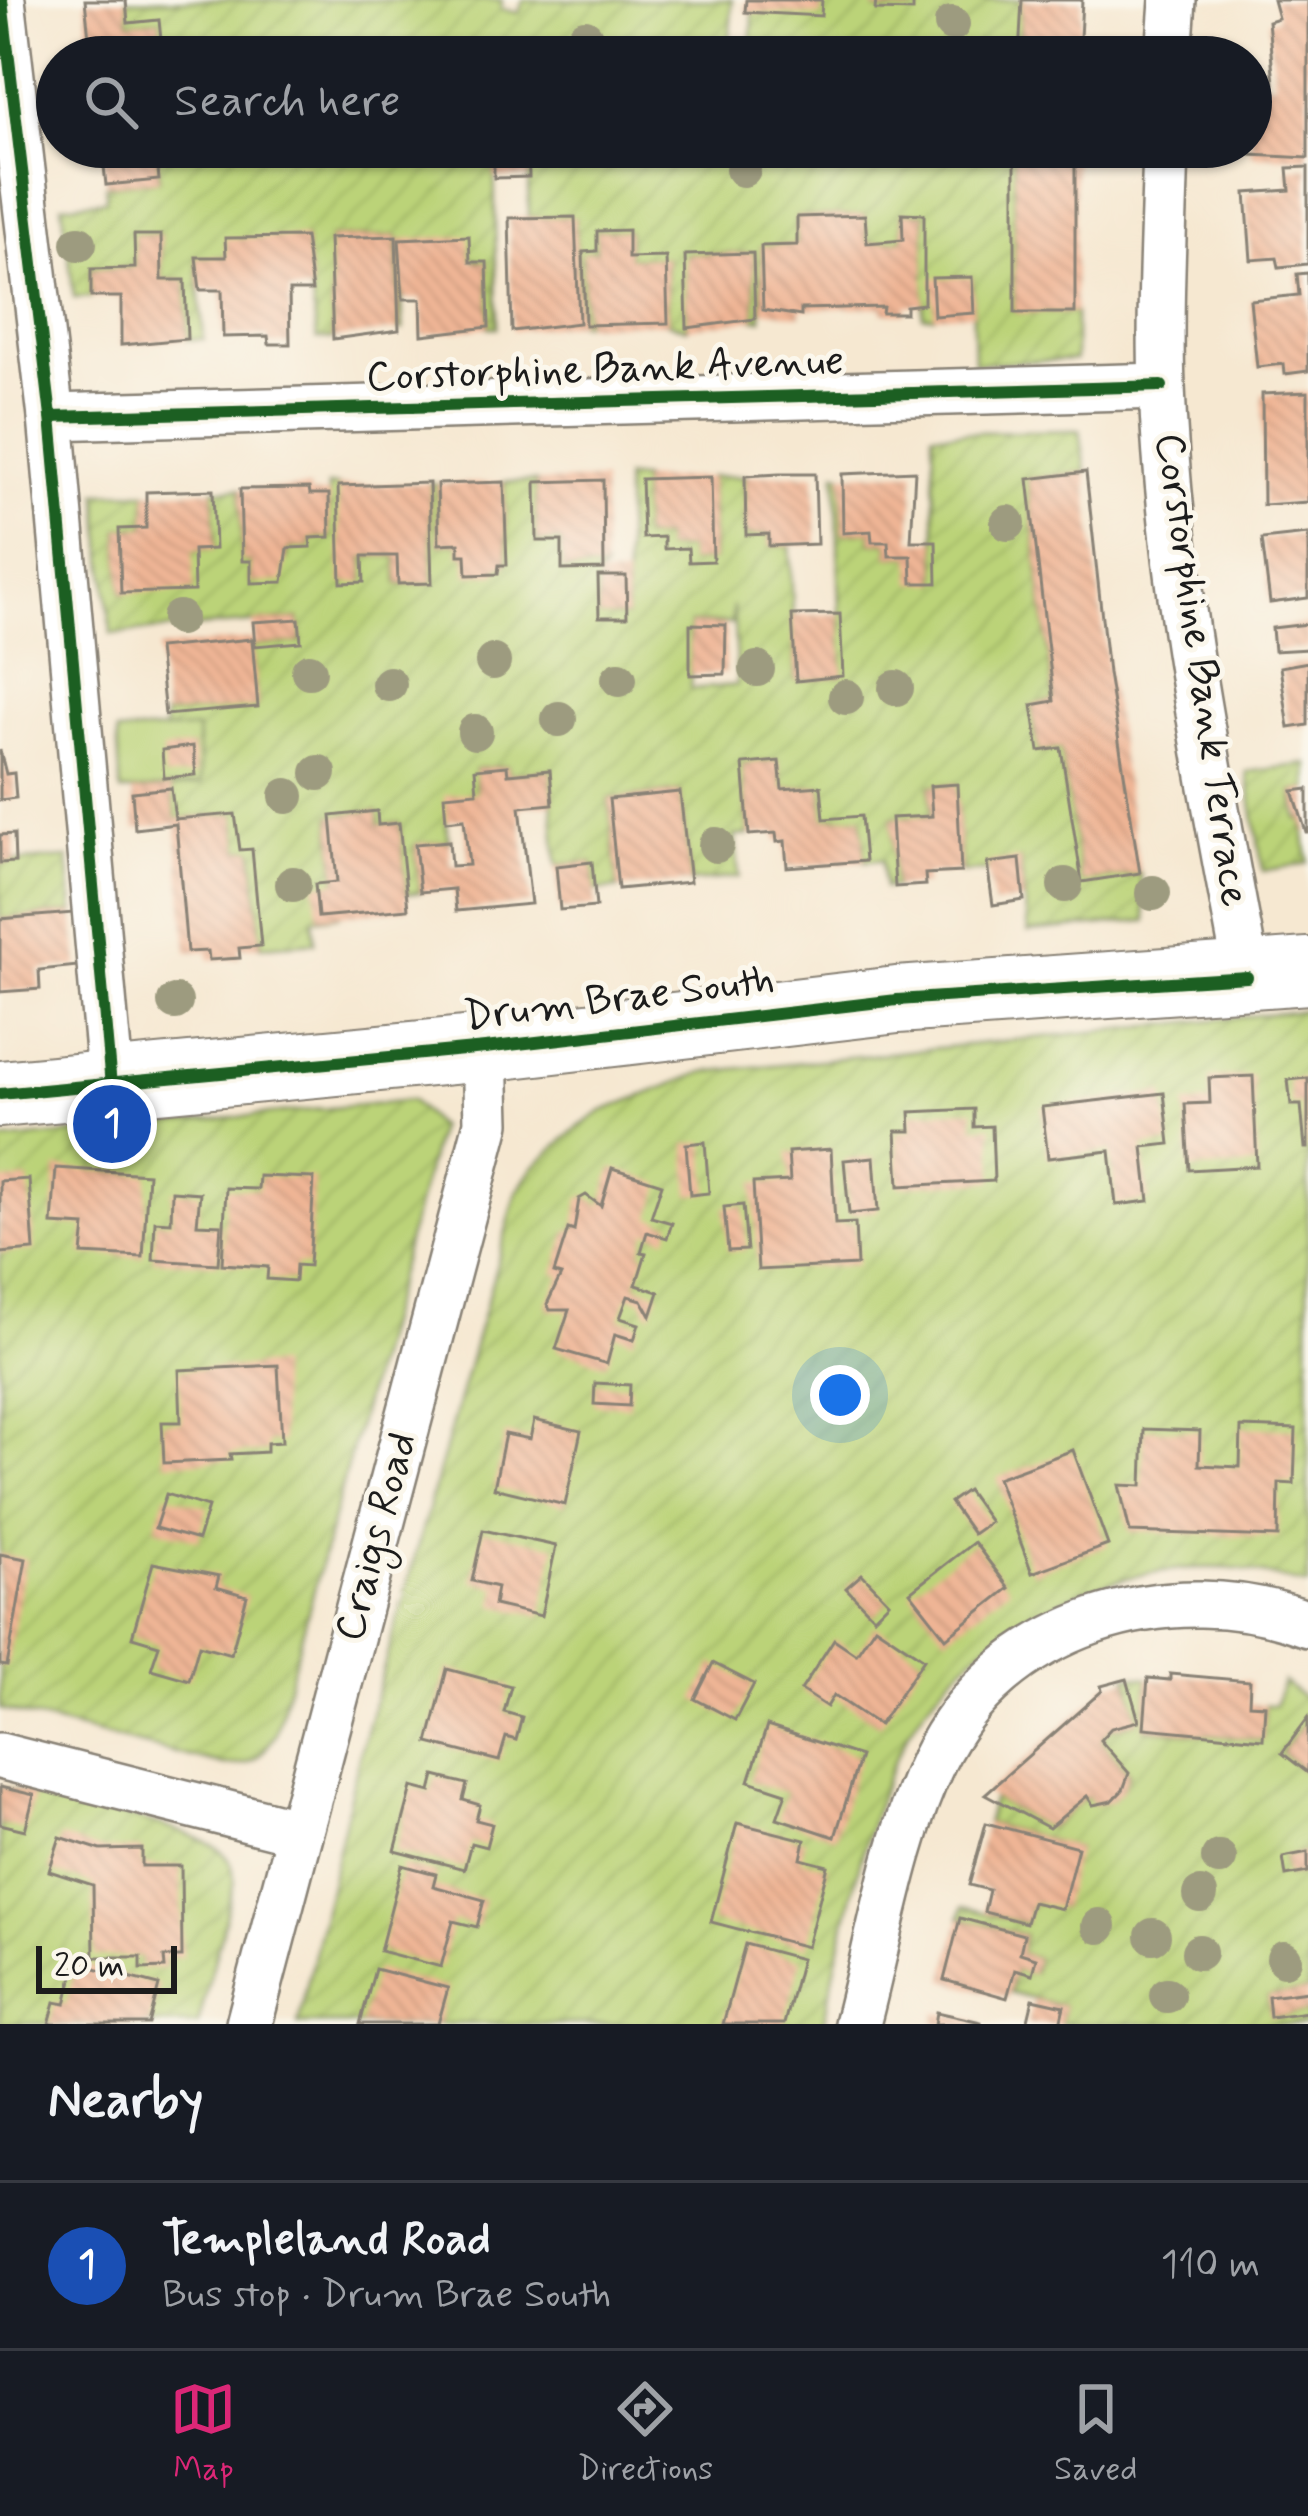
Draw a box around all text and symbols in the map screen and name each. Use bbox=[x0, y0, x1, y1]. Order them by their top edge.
search box bbox=[36, 36, 1272, 168]
icon: search bbox=[78, 69, 144, 135]
text: Search here bbox=[174, 73, 401, 132]
street label: Corstorphine Bank Avenue bbox=[365, 334, 845, 406]
street label: Corstorphine Bank Terrace bbox=[1141, 430, 1261, 910]
street label: Drum Brae South bbox=[461, 953, 777, 1045]
pin: 1 bbox=[73, 1079, 151, 1169]
your location bbox=[810, 1365, 870, 1425]
street label: Craigs Road bbox=[323, 1426, 434, 1648]
scale bar bbox=[36, 1940, 177, 1993]
text: 20 m bbox=[54, 1945, 124, 1989]
text: Nearby bbox=[48, 2069, 203, 2135]
text: Templeland Road bbox=[162, 2211, 491, 2270]
text: 1 bbox=[78, 2240, 96, 2291]
text: 110 m bbox=[1161, 2240, 1260, 2291]
text: Bus stop · Drum Brae South bbox=[162, 2270, 611, 2321]
tab: Map bbox=[170, 2376, 236, 2492]
tab: Directions bbox=[577, 2376, 713, 2492]
tab: Saved bbox=[1054, 2376, 1138, 2492]

